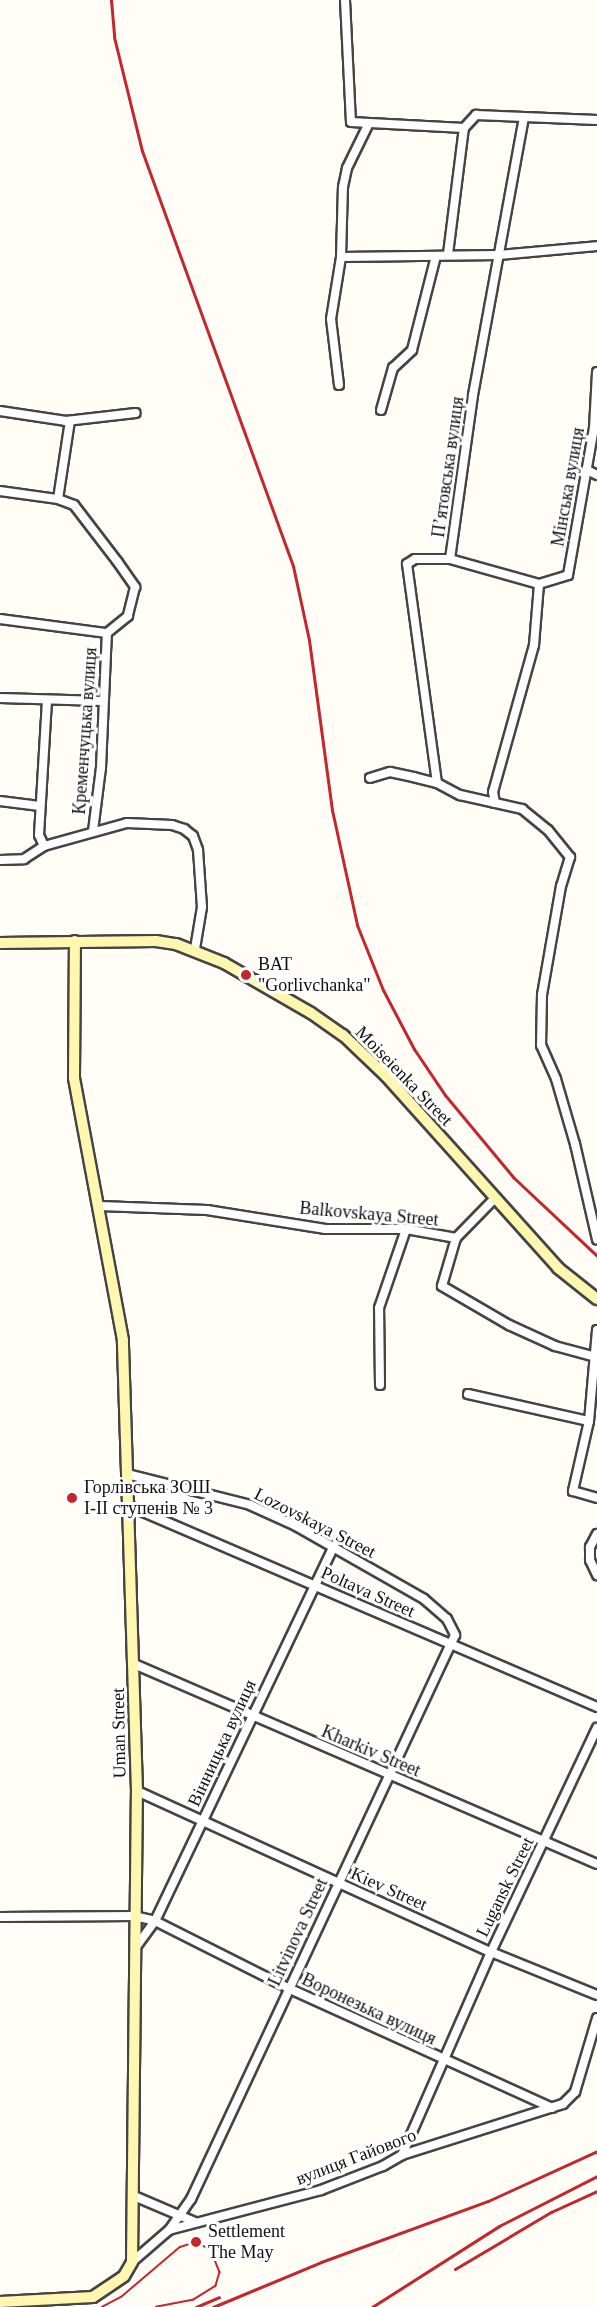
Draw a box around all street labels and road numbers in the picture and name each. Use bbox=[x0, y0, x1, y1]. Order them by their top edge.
street label: П’ятовська вулиця bbox=[427, 395, 469, 539]
street label: Мінська вулиця bbox=[547, 426, 589, 548]
street label: Кременчуцька вулиця bbox=[68, 647, 102, 815]
street label: Moiseienka Street bbox=[351, 1022, 457, 1130]
street label: Balkovskaya Street bbox=[299, 1197, 439, 1231]
street label: Lozovskaya Street bbox=[251, 1483, 379, 1563]
street label: Poltava Street bbox=[318, 1562, 418, 1622]
street label: Вінницька вулиця bbox=[183, 1676, 261, 1810]
street label: Uman Street bbox=[107, 1688, 131, 1778]
street label: Kharkiv Street bbox=[318, 1720, 424, 1782]
street label: Lugansk Street bbox=[472, 1834, 538, 1940]
street label: Kiev Street bbox=[347, 1863, 431, 1915]
street label: Litvinova Street bbox=[264, 1875, 332, 1989]
street label: Воронезька вулиця bbox=[298, 1968, 440, 2050]
street label: вулиця Гайового bbox=[293, 2124, 419, 2190]

